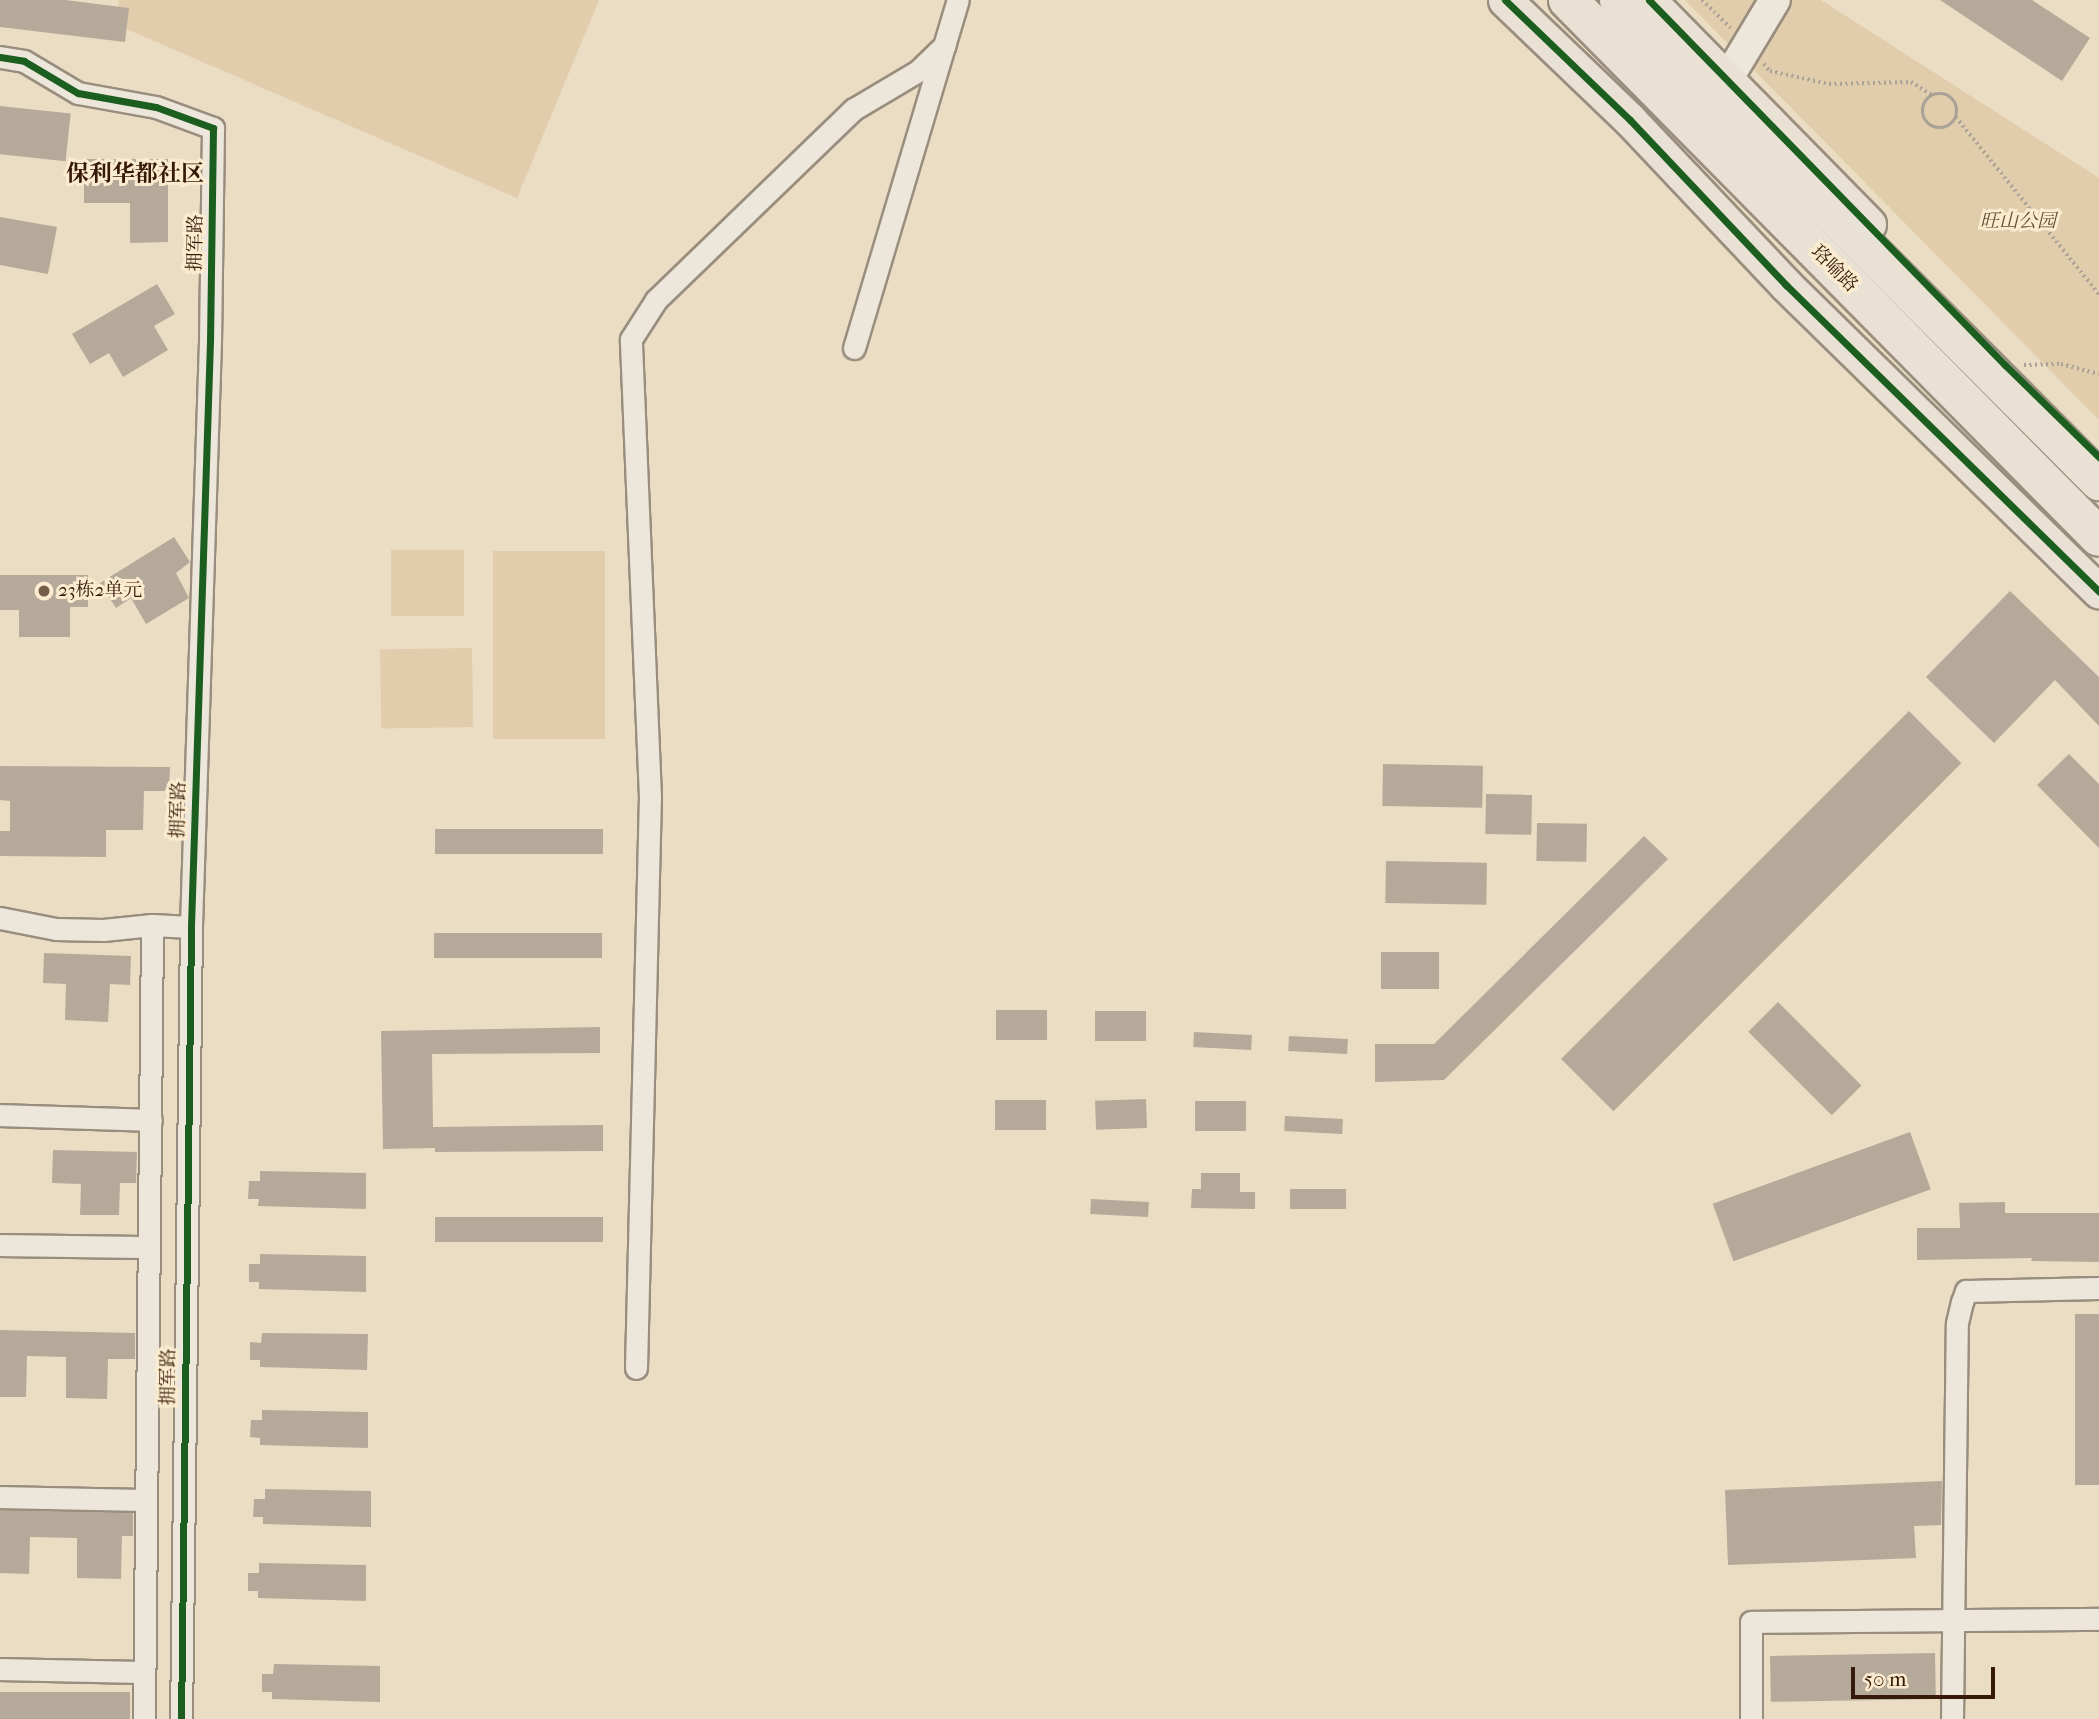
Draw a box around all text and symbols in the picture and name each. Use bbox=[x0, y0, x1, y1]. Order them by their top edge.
district label: 保利华都社区 bbox=[66, 160, 204, 188]
park label: 旺山公园 bbox=[1980, 211, 2056, 233]
street label: 拥军路 bbox=[184, 214, 208, 272]
street label: 珞喻路 bbox=[1806, 241, 1862, 297]
place label: 23栋2单元 bbox=[58, 580, 142, 602]
marker: 23栋2单元 bbox=[36, 583, 52, 599]
street label: 拥军路 bbox=[167, 781, 191, 839]
street label: 拥军路 bbox=[157, 1348, 181, 1406]
scale bar bbox=[1854, 1652, 1997, 1696]
text: 50 m bbox=[1864, 1667, 1907, 1691]

